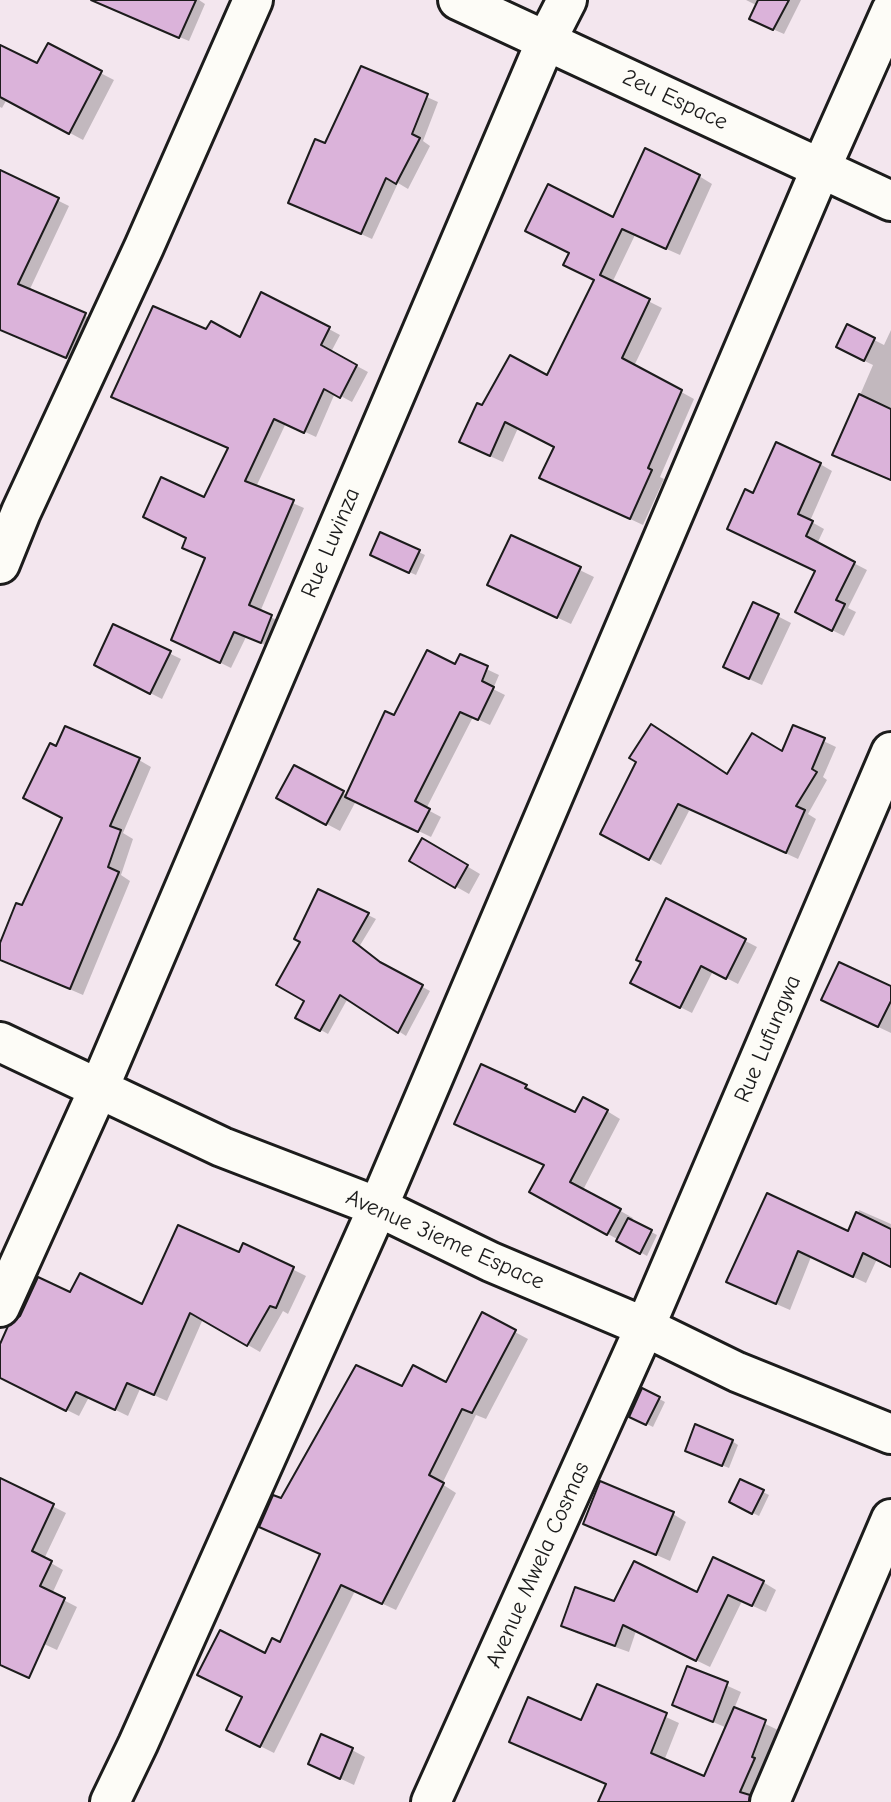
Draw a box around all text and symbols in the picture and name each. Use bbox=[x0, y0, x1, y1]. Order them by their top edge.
street label: 2eu Espace bbox=[618, 64, 732, 136]
street label: Rue Luvinza bbox=[296, 484, 366, 602]
street label: Rue Lufungwa bbox=[729, 971, 807, 1107]
street label: Avenue 3ieme Espace bbox=[341, 1184, 549, 1296]
street label: Avenue Mwela Cosmas bbox=[480, 1458, 596, 1672]

